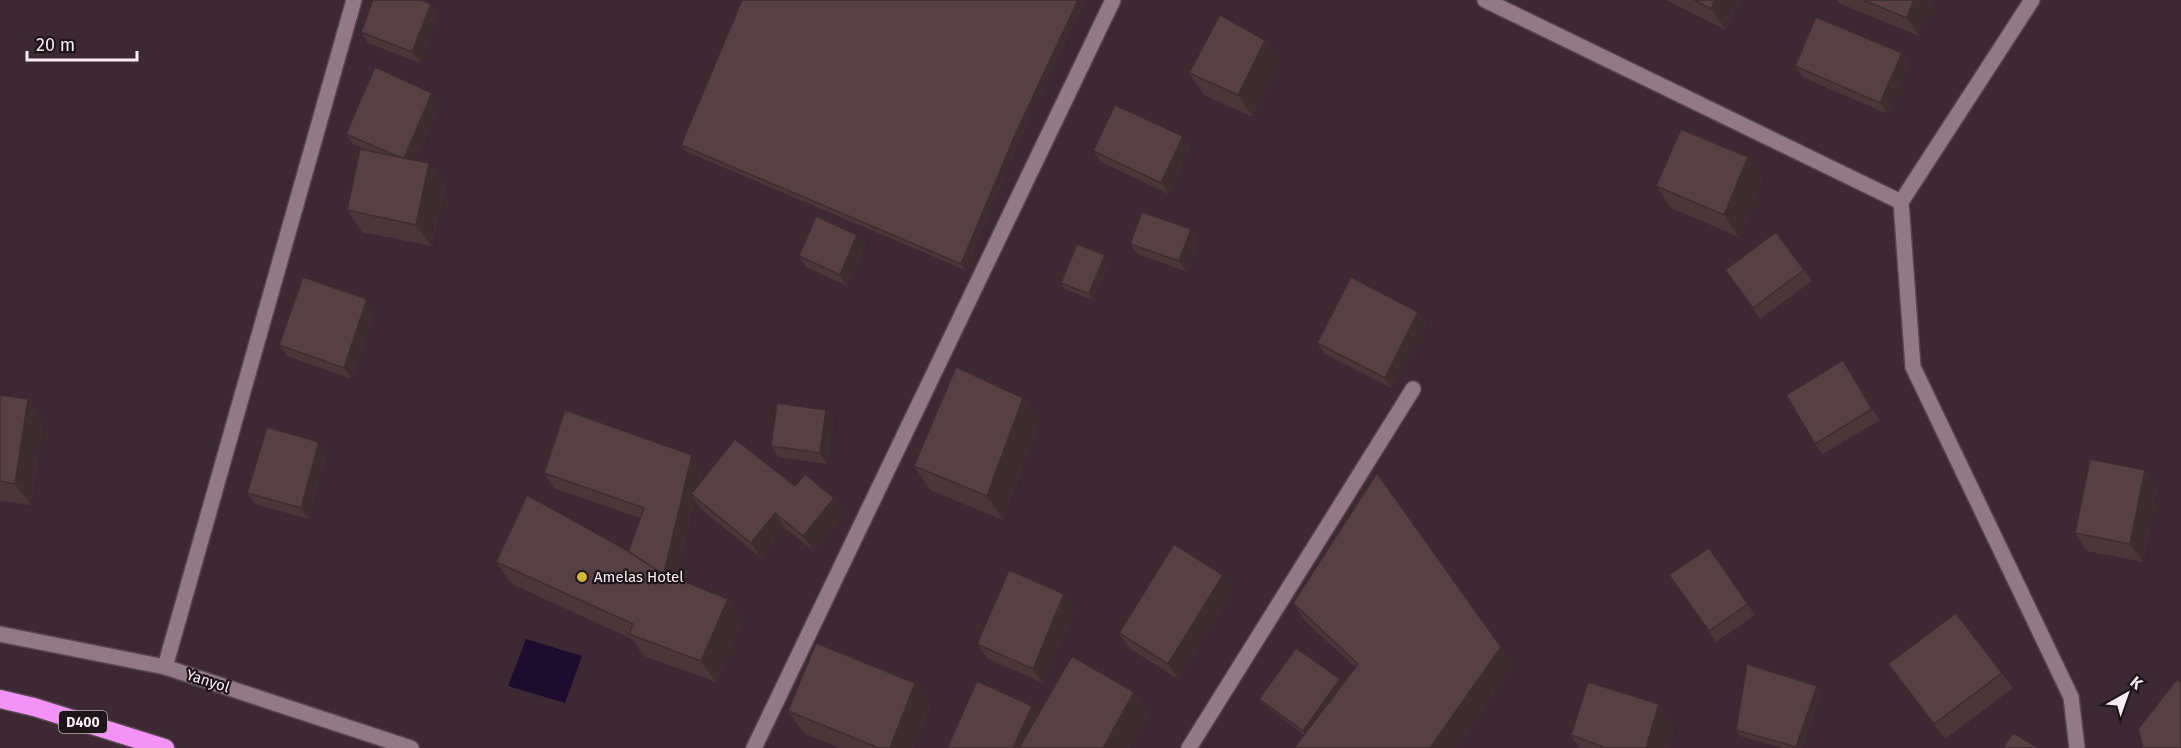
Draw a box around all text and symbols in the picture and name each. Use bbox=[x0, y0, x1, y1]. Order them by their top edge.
scale bar bbox=[27, 24, 136, 62]
text: 20 m bbox=[36, 34, 75, 56]
place label: Amelas Hotel bbox=[594, 568, 684, 586]
marker: Amelas Hotel bbox=[575, 570, 589, 584]
north arrow bbox=[2097, 664, 2157, 724]
street label: Yanyol bbox=[184, 666, 232, 697]
text: K bbox=[2126, 672, 2147, 694]
road number: D400 bbox=[59, 711, 107, 733]

